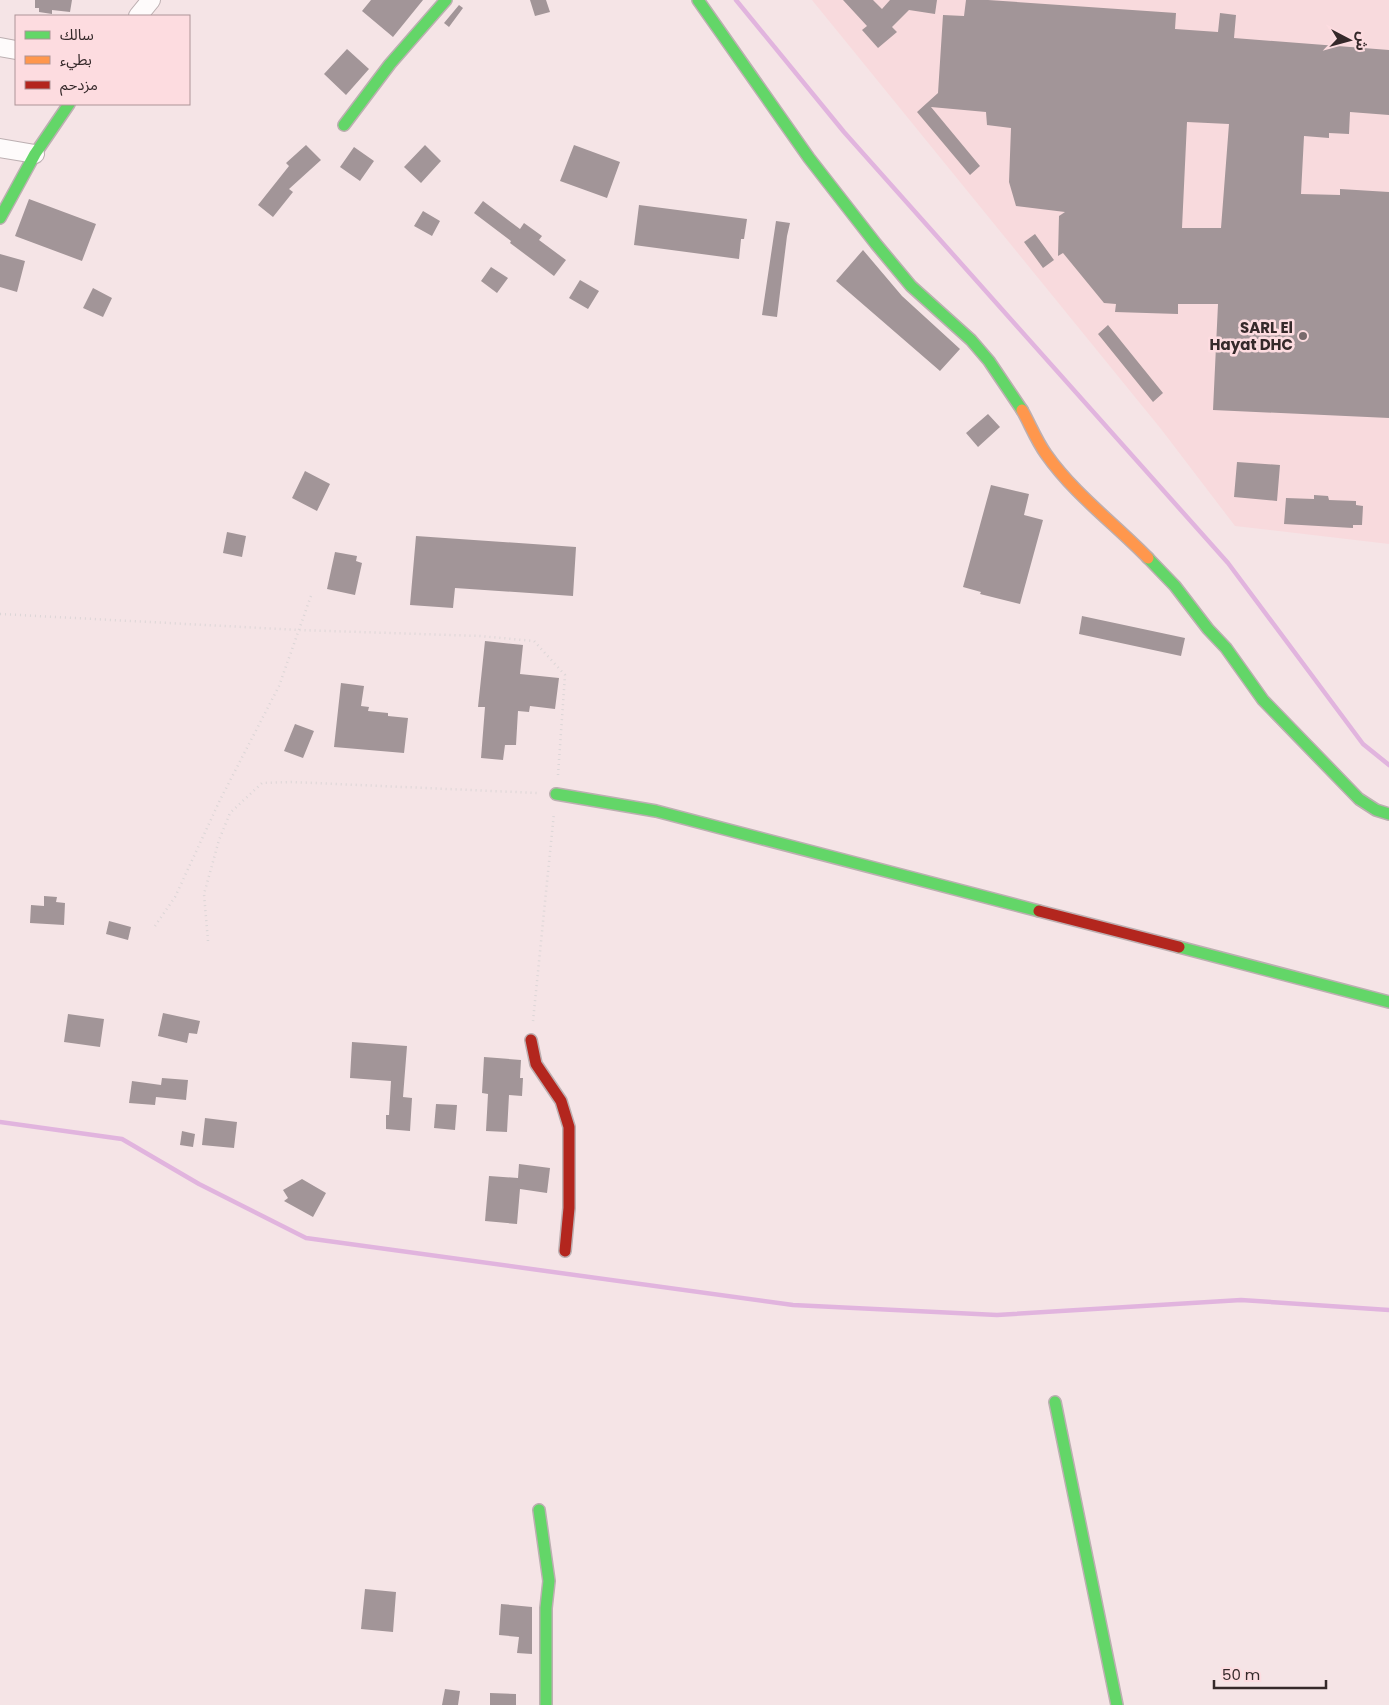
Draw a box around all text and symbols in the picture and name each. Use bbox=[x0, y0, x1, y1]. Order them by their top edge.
legend bbox=[15, 15, 190, 105]
north arrow bbox=[1324, 15, 1374, 65]
text: سالك bbox=[60, 24, 94, 45]
text: ش bbox=[1351, 31, 1373, 52]
text: بطيء bbox=[60, 49, 92, 71]
text: مزدحم bbox=[60, 74, 98, 96]
place label: SARL El Hayat DHC bbox=[1210, 317, 1293, 355]
marker: SARL El Hayat DHC bbox=[1297, 330, 1309, 342]
scale bar bbox=[1214, 1658, 1326, 1690]
text: 50 m bbox=[1222, 1664, 1260, 1685]

